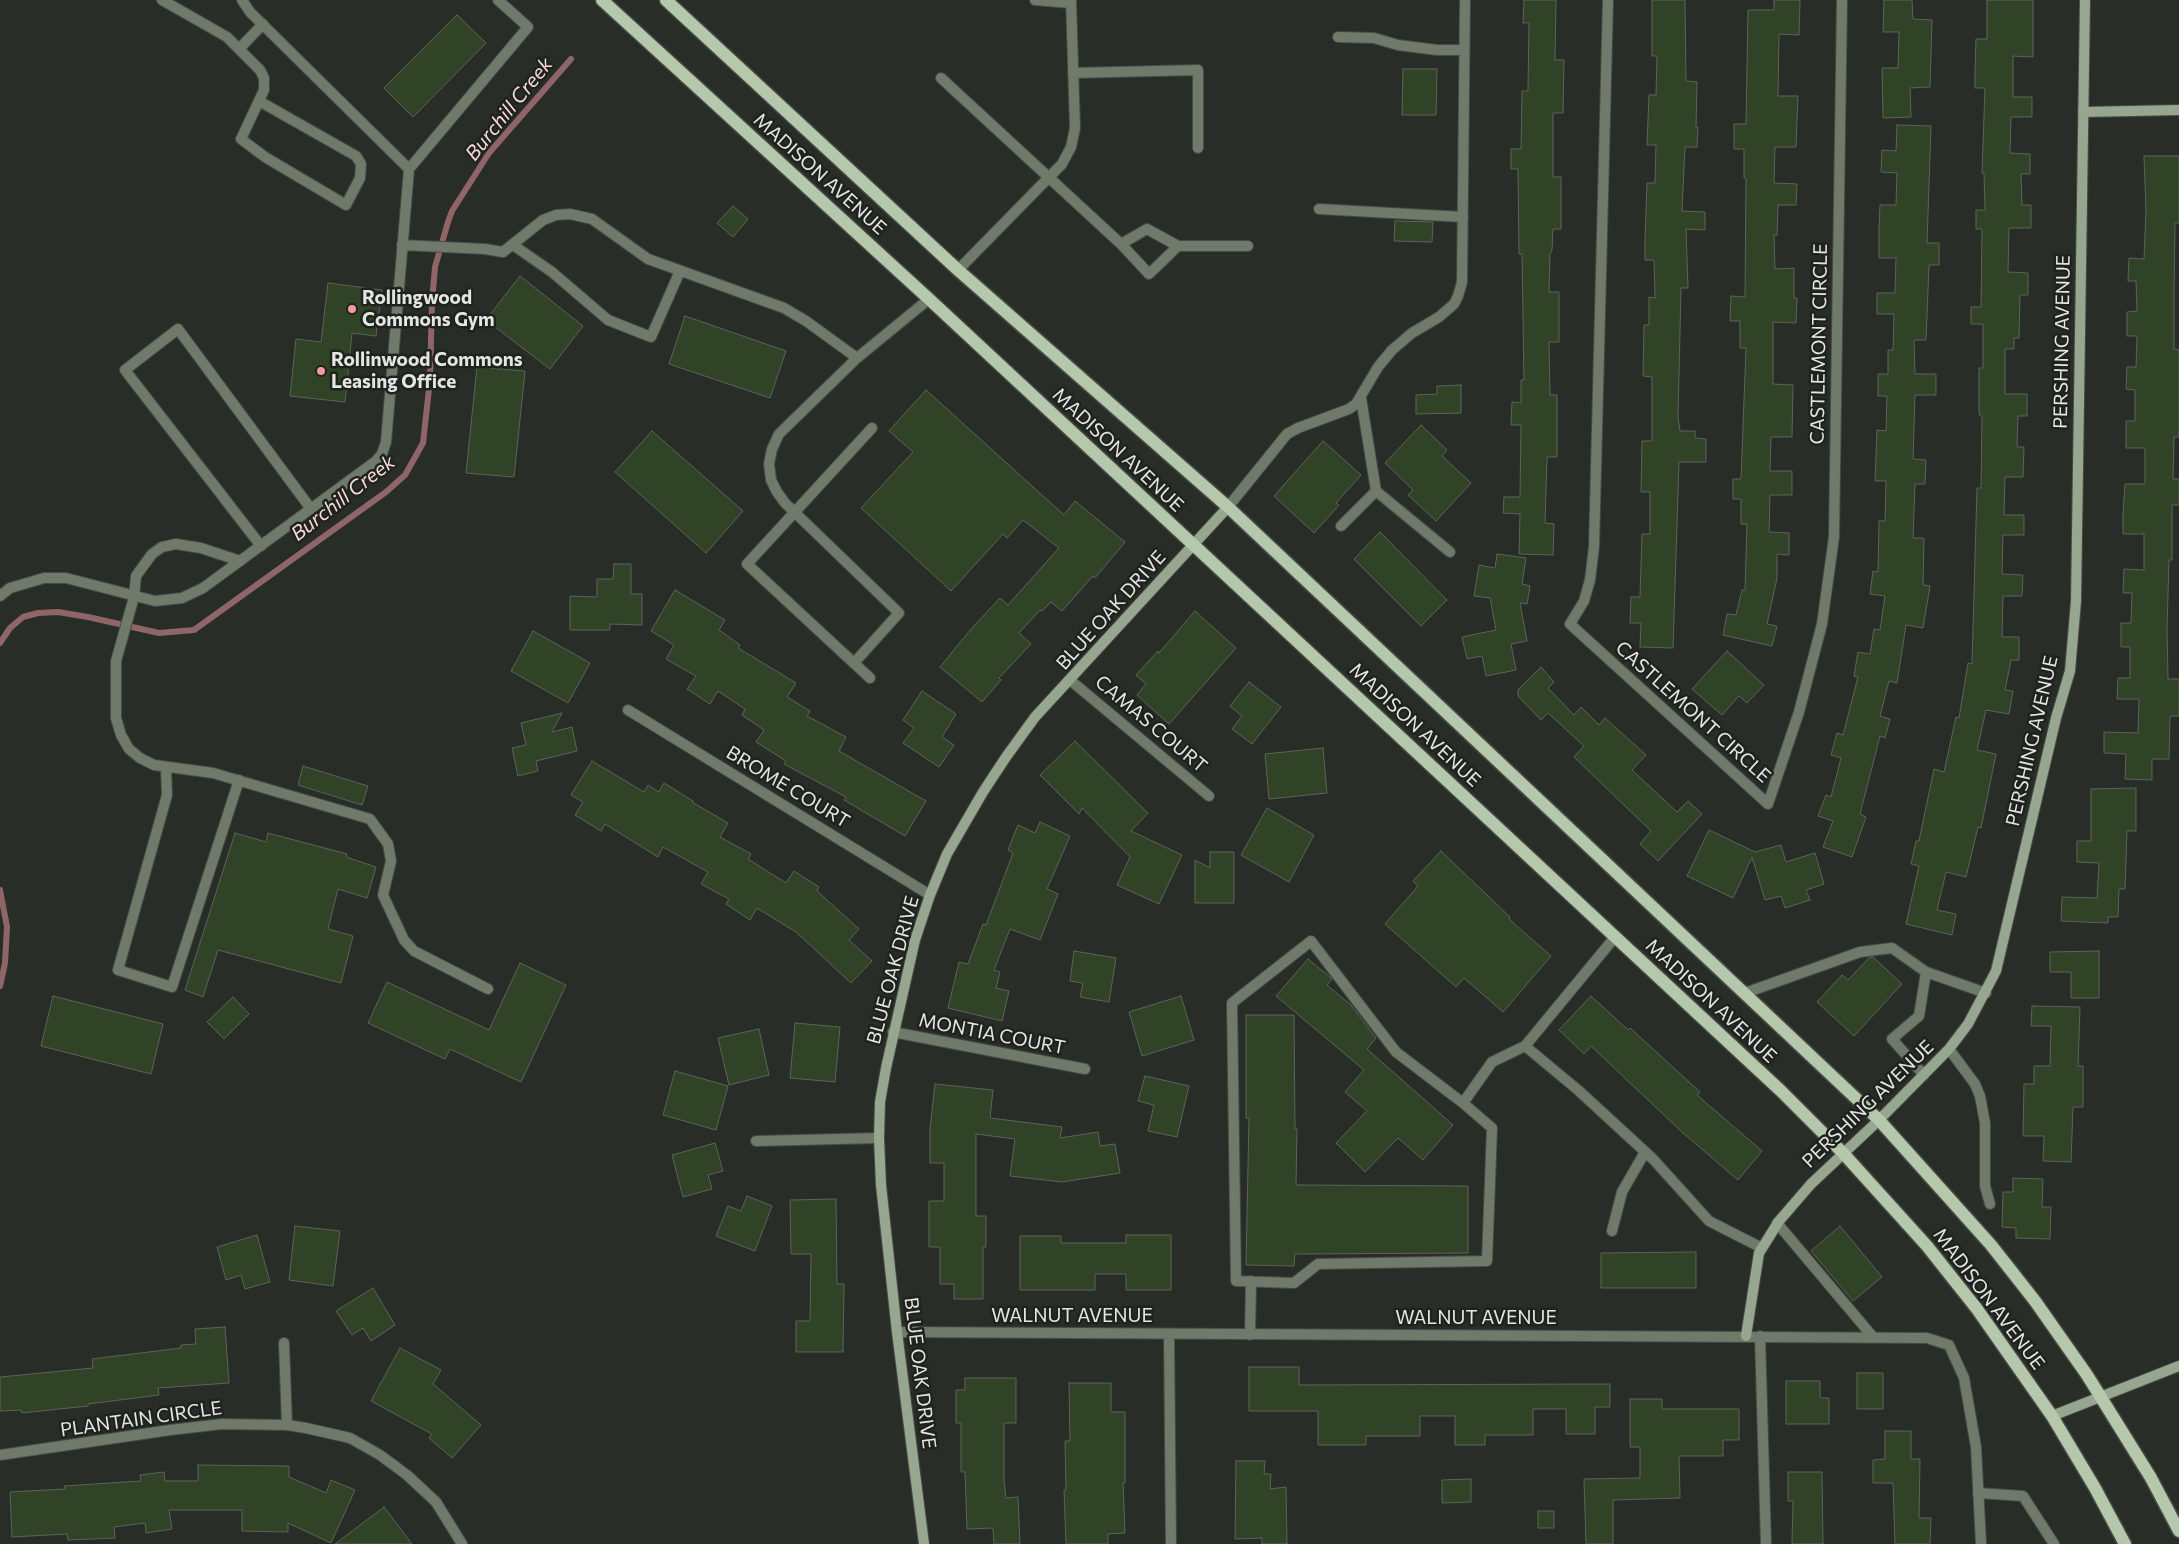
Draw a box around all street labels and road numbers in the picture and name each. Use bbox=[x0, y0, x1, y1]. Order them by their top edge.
street label: MADISON AVENUE bbox=[749, 108, 891, 240]
street label: CASTLEMONT CIRCLE bbox=[1806, 243, 1832, 445]
street label: PERSHING AVENUE bbox=[2049, 255, 2075, 429]
street label: MADISON AVENUE bbox=[1048, 383, 1188, 517]
street label: BLUE OAK DRIVE bbox=[1051, 546, 1171, 674]
street label: CASTLEMONT CIRCLE bbox=[1611, 636, 1775, 788]
street label: PERSHING AVENUE bbox=[2001, 654, 2063, 828]
street label: MADISON AVENUE bbox=[1345, 658, 1485, 792]
street label: CAMAS COURT bbox=[1090, 671, 1212, 777]
street label: BROME COURT bbox=[722, 741, 854, 833]
street label: BLUE OAK DRIVE bbox=[862, 893, 924, 1047]
street label: MADISON AVENUE bbox=[1641, 934, 1781, 1068]
street label: MONTIA COURT bbox=[917, 1009, 1067, 1059]
street label: PERSHING AVENUE bbox=[1797, 1035, 1939, 1173]
street label: MADISON AVENUE bbox=[1929, 1224, 2049, 1374]
street label: BLUE OAK DRIVE bbox=[899, 1296, 941, 1450]
street label: WALNUT AVENUE bbox=[991, 1305, 1153, 1327]
street label: WALNUT AVENUE bbox=[1395, 1307, 1557, 1329]
street label: PLANTAIN CIRCLE bbox=[59, 1396, 223, 1442]

